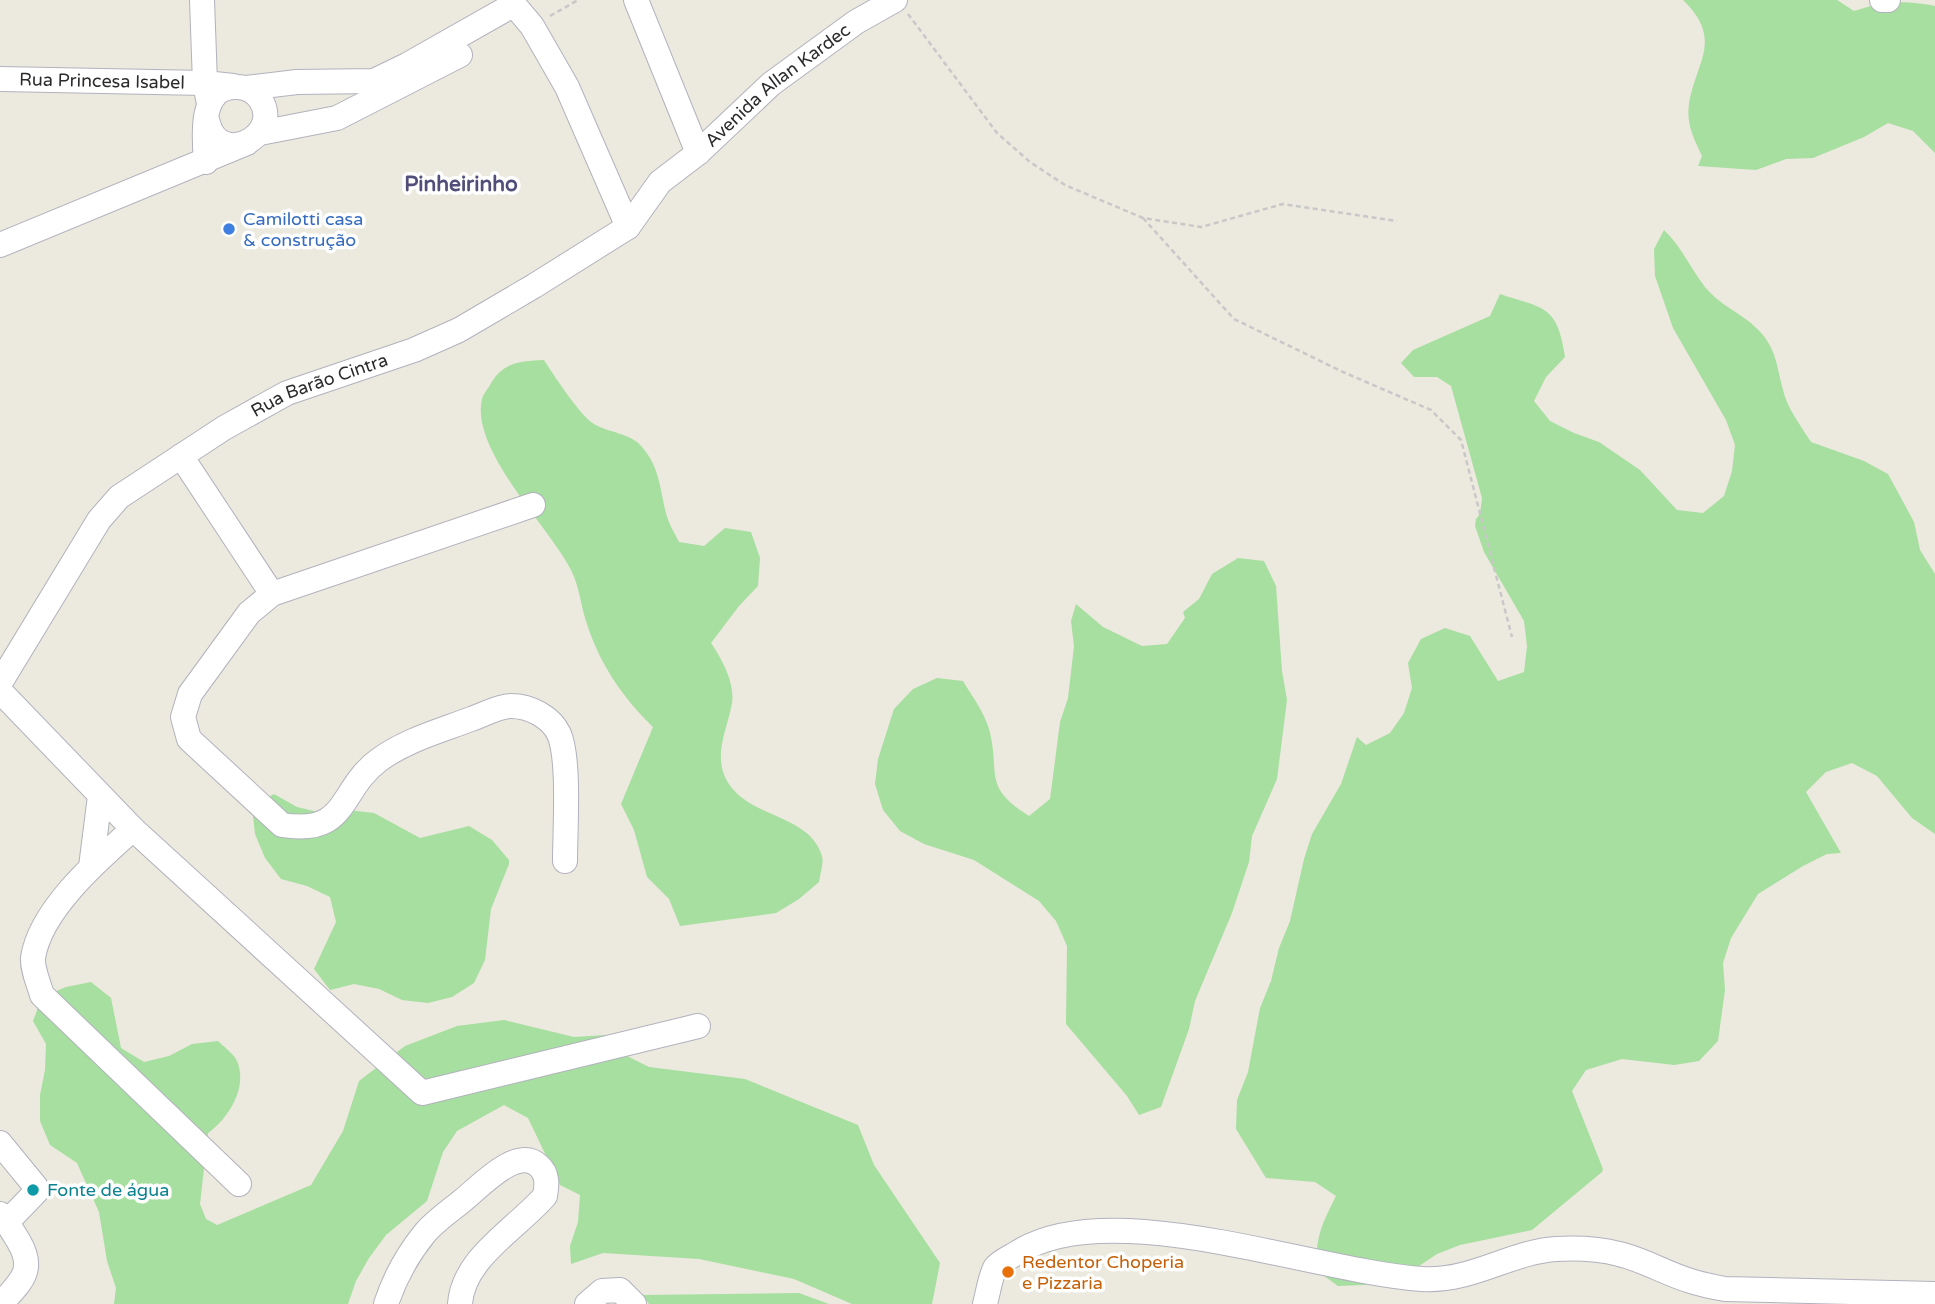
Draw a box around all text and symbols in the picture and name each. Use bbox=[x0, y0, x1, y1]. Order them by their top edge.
street label: Avenida Allan Kardec bbox=[700, 19, 855, 152]
street label: Rua Princesa Isabel bbox=[19, 68, 185, 94]
district label: Pinheirinho bbox=[404, 172, 518, 197]
place label: Camilotti casa & construção bbox=[243, 208, 363, 251]
marker: Camilotti casa & construção bbox=[221, 221, 237, 237]
street label: Rua Barão Cintra bbox=[247, 349, 391, 422]
place label: Fonte de água bbox=[47, 1179, 169, 1201]
marker: Fonte de água bbox=[25, 1182, 41, 1198]
place label: Redentor Choperia e Pizzaria bbox=[1022, 1251, 1184, 1294]
marker: Redentor Choperia e Pizzaria bbox=[1000, 1264, 1016, 1280]

